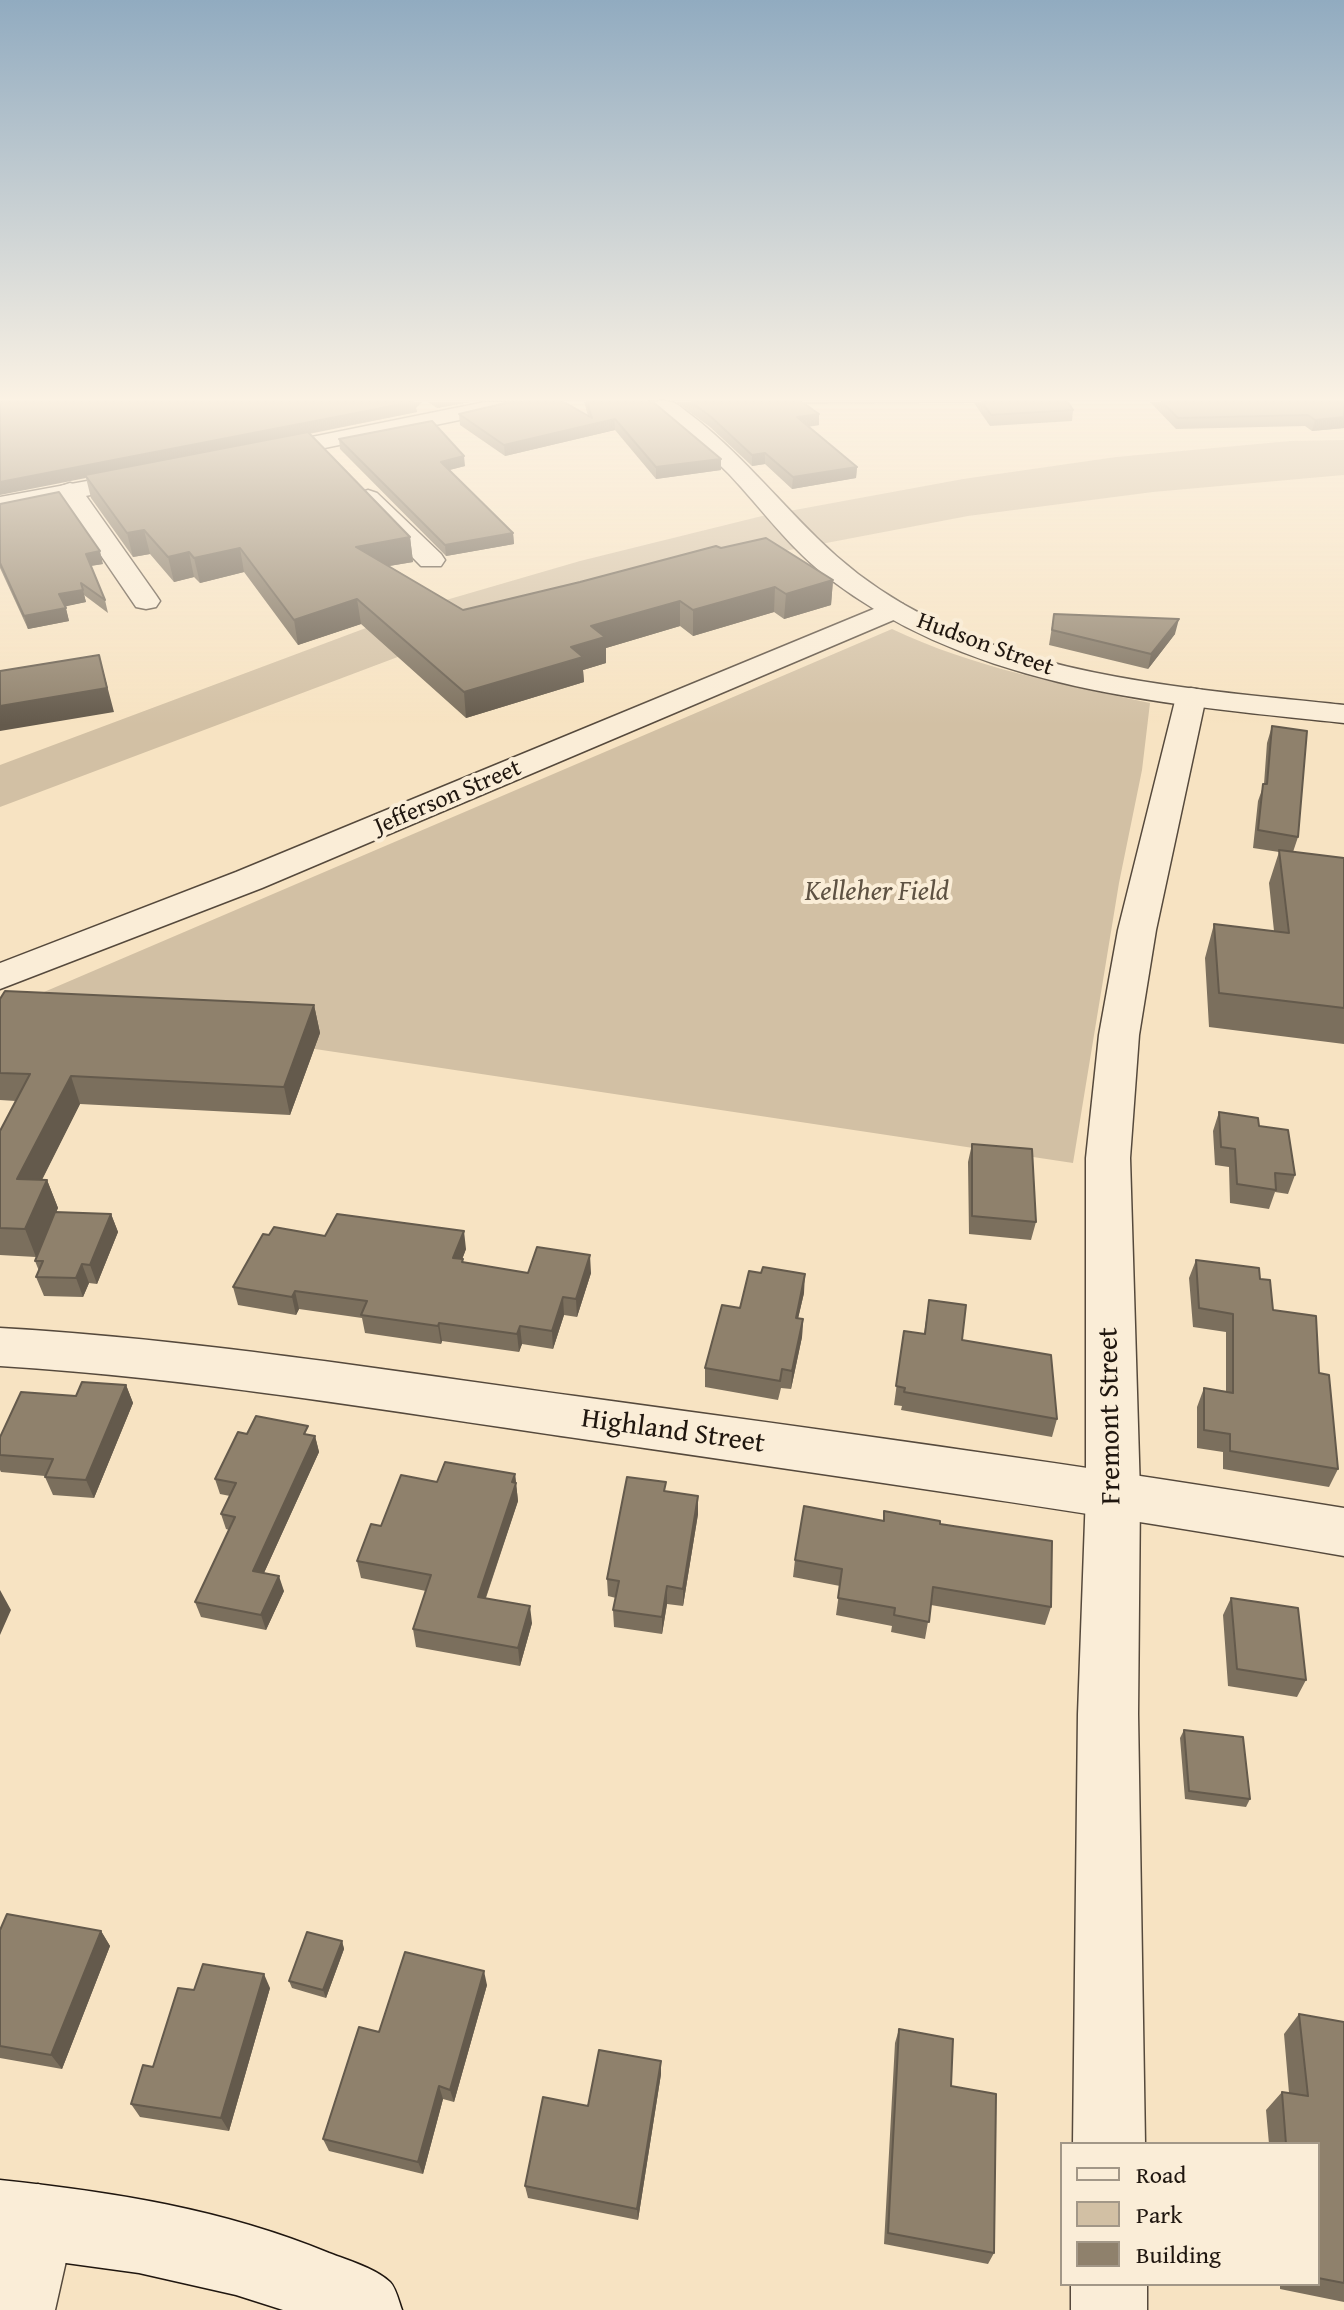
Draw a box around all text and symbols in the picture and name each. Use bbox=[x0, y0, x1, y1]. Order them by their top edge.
street label: Hudson Street bbox=[913, 607, 1057, 683]
street label: Jefferson Street bbox=[370, 754, 526, 842]
park label: Kelleher Field bbox=[805, 876, 949, 910]
street label: Fremont Street bbox=[1093, 1327, 1129, 1505]
street label: Highland Street bbox=[579, 1402, 767, 1462]
legend bbox=[1060, 2142, 1320, 2286]
text: Road bbox=[1136, 2157, 1186, 2192]
text: Park bbox=[1136, 2197, 1182, 2232]
text: Building bbox=[1136, 2237, 1221, 2272]

